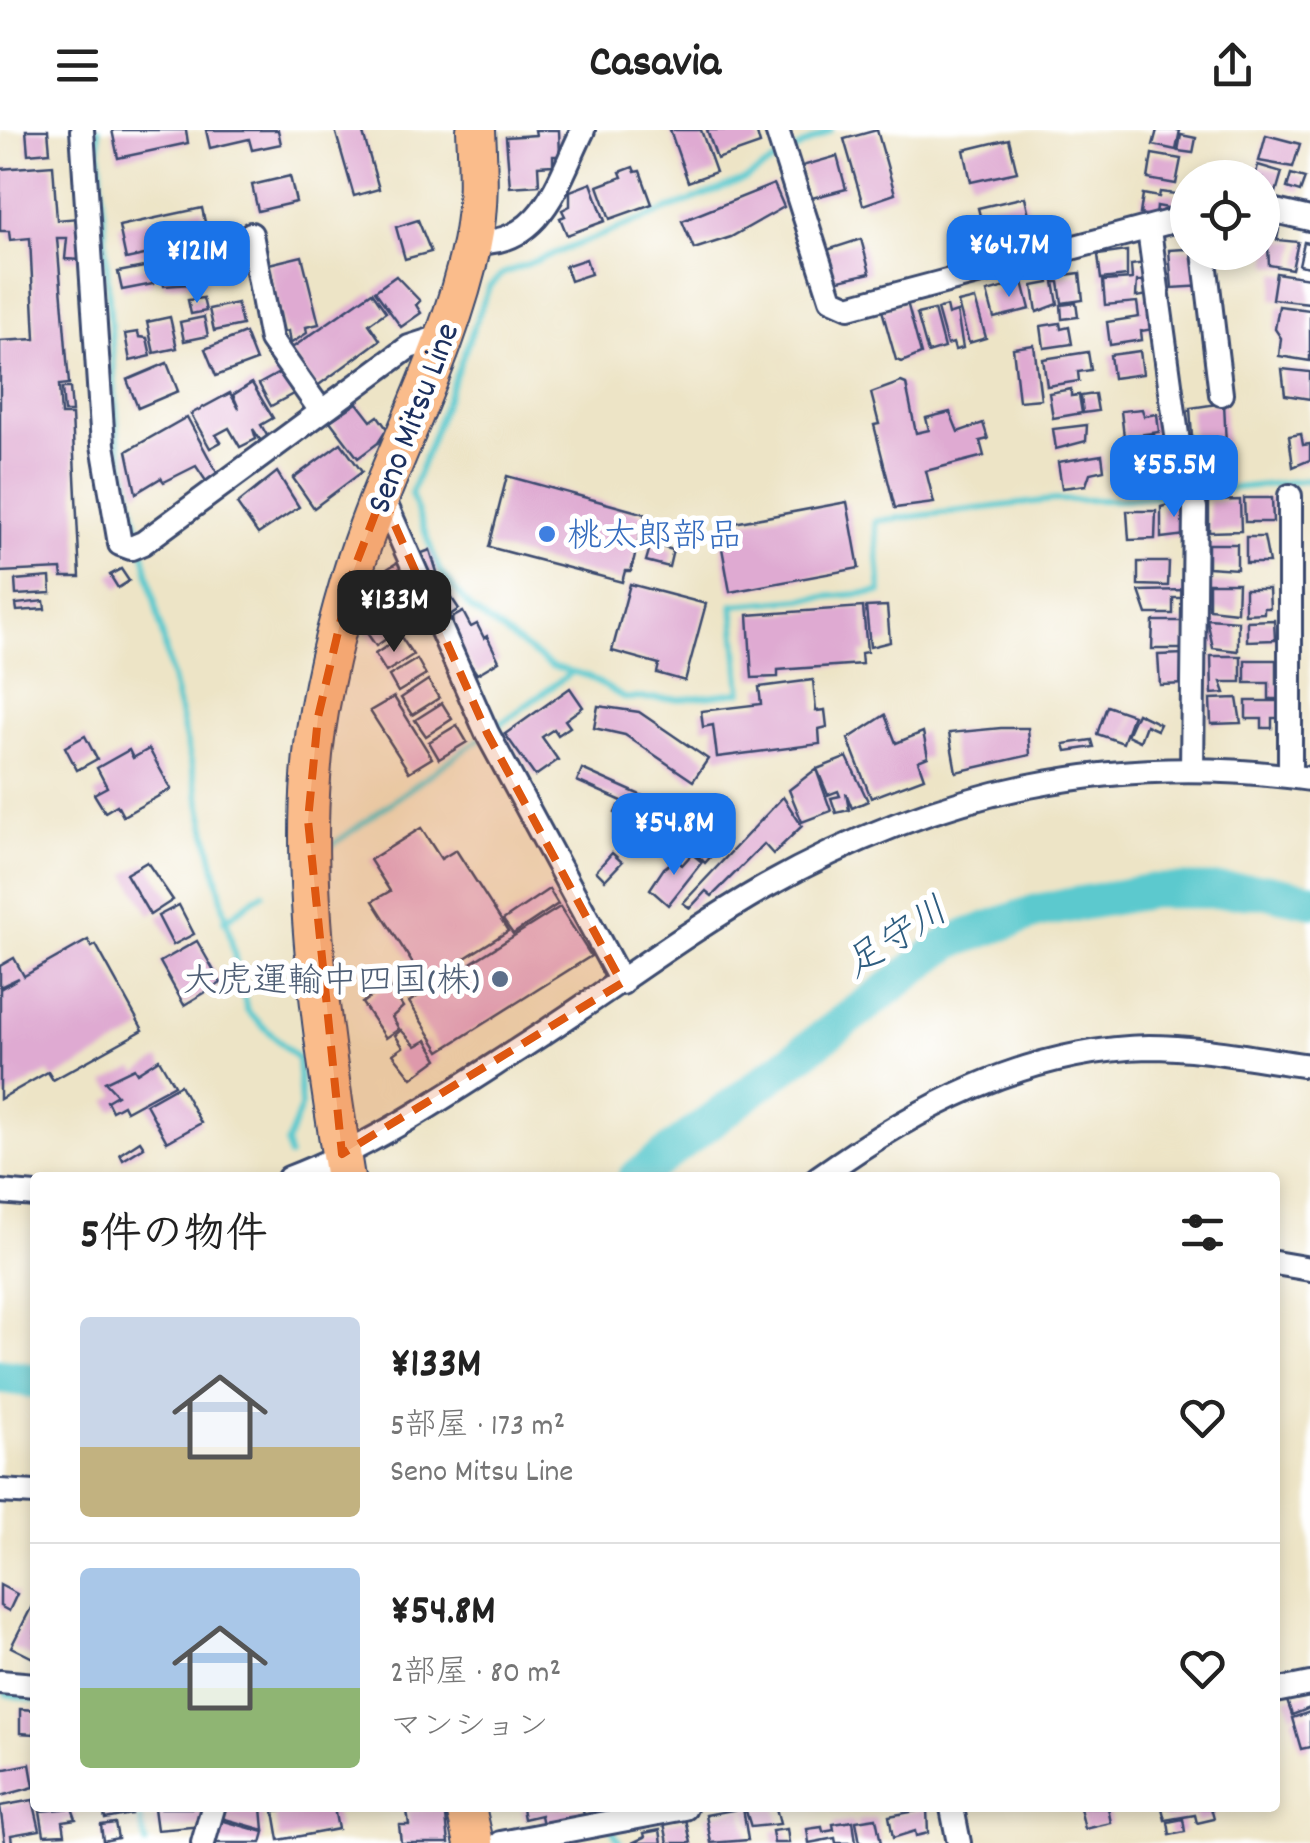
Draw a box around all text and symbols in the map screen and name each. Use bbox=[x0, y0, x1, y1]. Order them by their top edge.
text: Casavia bbox=[589, 33, 721, 97]
icon: menu bbox=[50, 38, 105, 93]
icon: share bbox=[1205, 38, 1260, 93]
map controls bbox=[1170, 160, 1280, 270]
button: locate bbox=[1170, 160, 1280, 270]
pin: ¥64.7M bbox=[928, 215, 1090, 300]
pin: ¥121M bbox=[127, 221, 267, 306]
text: ¥64.7M bbox=[969, 224, 1049, 270]
text: ¥121M bbox=[166, 230, 228, 276]
street label: Seno Mitsu Line bbox=[356, 316, 475, 521]
pin: ¥55.5M bbox=[1093, 435, 1255, 520]
text: ¥55.5M bbox=[1132, 444, 1216, 490]
place label: 桃太郎部品 bbox=[567, 514, 742, 564]
marker: 桃太郎部品 bbox=[536, 523, 558, 545]
pin: ¥133M bbox=[324, 570, 464, 655]
text: ¥133M bbox=[359, 579, 429, 625]
pin: ¥54.8M bbox=[593, 793, 755, 878]
text: ¥54.8M bbox=[634, 802, 714, 848]
water label: 足守川 bbox=[835, 887, 961, 995]
place label: 大虎運輸中四国(株) bbox=[182, 959, 480, 1009]
marker: 大虎運輸中四国(株) bbox=[489, 968, 511, 990]
icon: filters bbox=[1175, 1205, 1230, 1260]
text: 5件の物件 bbox=[80, 1208, 267, 1268]
text: ¥133M bbox=[390, 1337, 481, 1397]
icon: home bbox=[160, 1357, 280, 1477]
icon: heart bbox=[1175, 1390, 1230, 1445]
text: 5部屋 · 173 m² bbox=[390, 1405, 565, 1451]
text: Seno Mitsu Line bbox=[390, 1451, 573, 1497]
text: ¥54.8M bbox=[390, 1584, 496, 1644]
icon: home bbox=[160, 1608, 280, 1728]
icon: heart bbox=[1175, 1641, 1230, 1696]
text: 2部屋 · 80 m² bbox=[390, 1652, 561, 1698]
text: マンション bbox=[390, 1706, 549, 1752]

